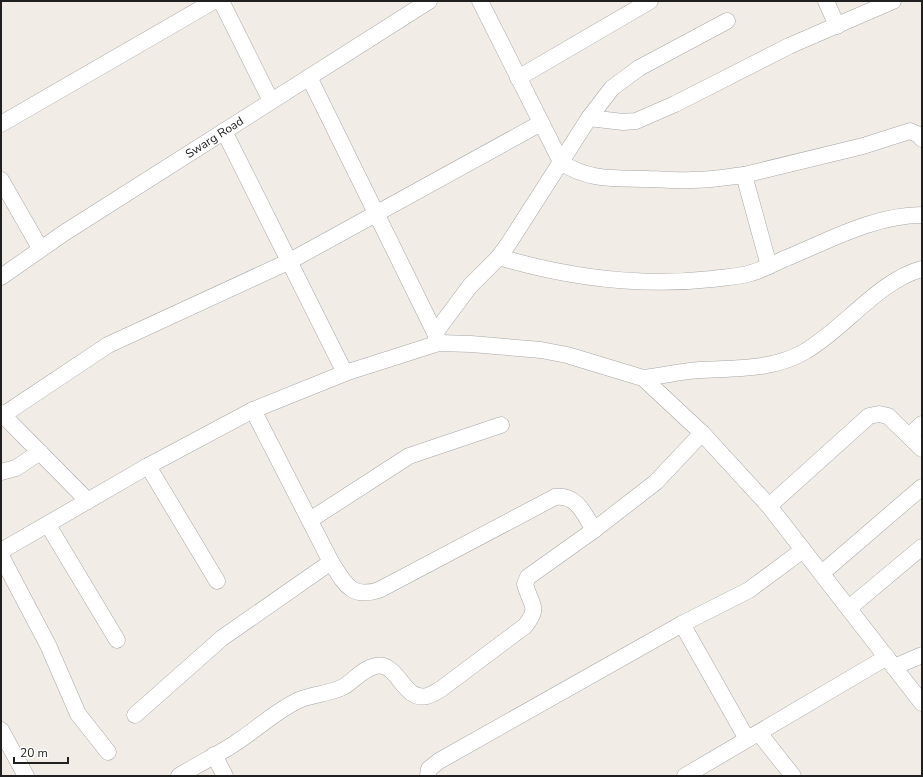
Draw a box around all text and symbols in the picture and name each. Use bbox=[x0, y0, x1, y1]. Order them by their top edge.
street label: Swarg Road bbox=[182, 113, 247, 162]
scale bar bbox=[14, 739, 68, 765]
text: 20 m bbox=[20, 745, 48, 761]

